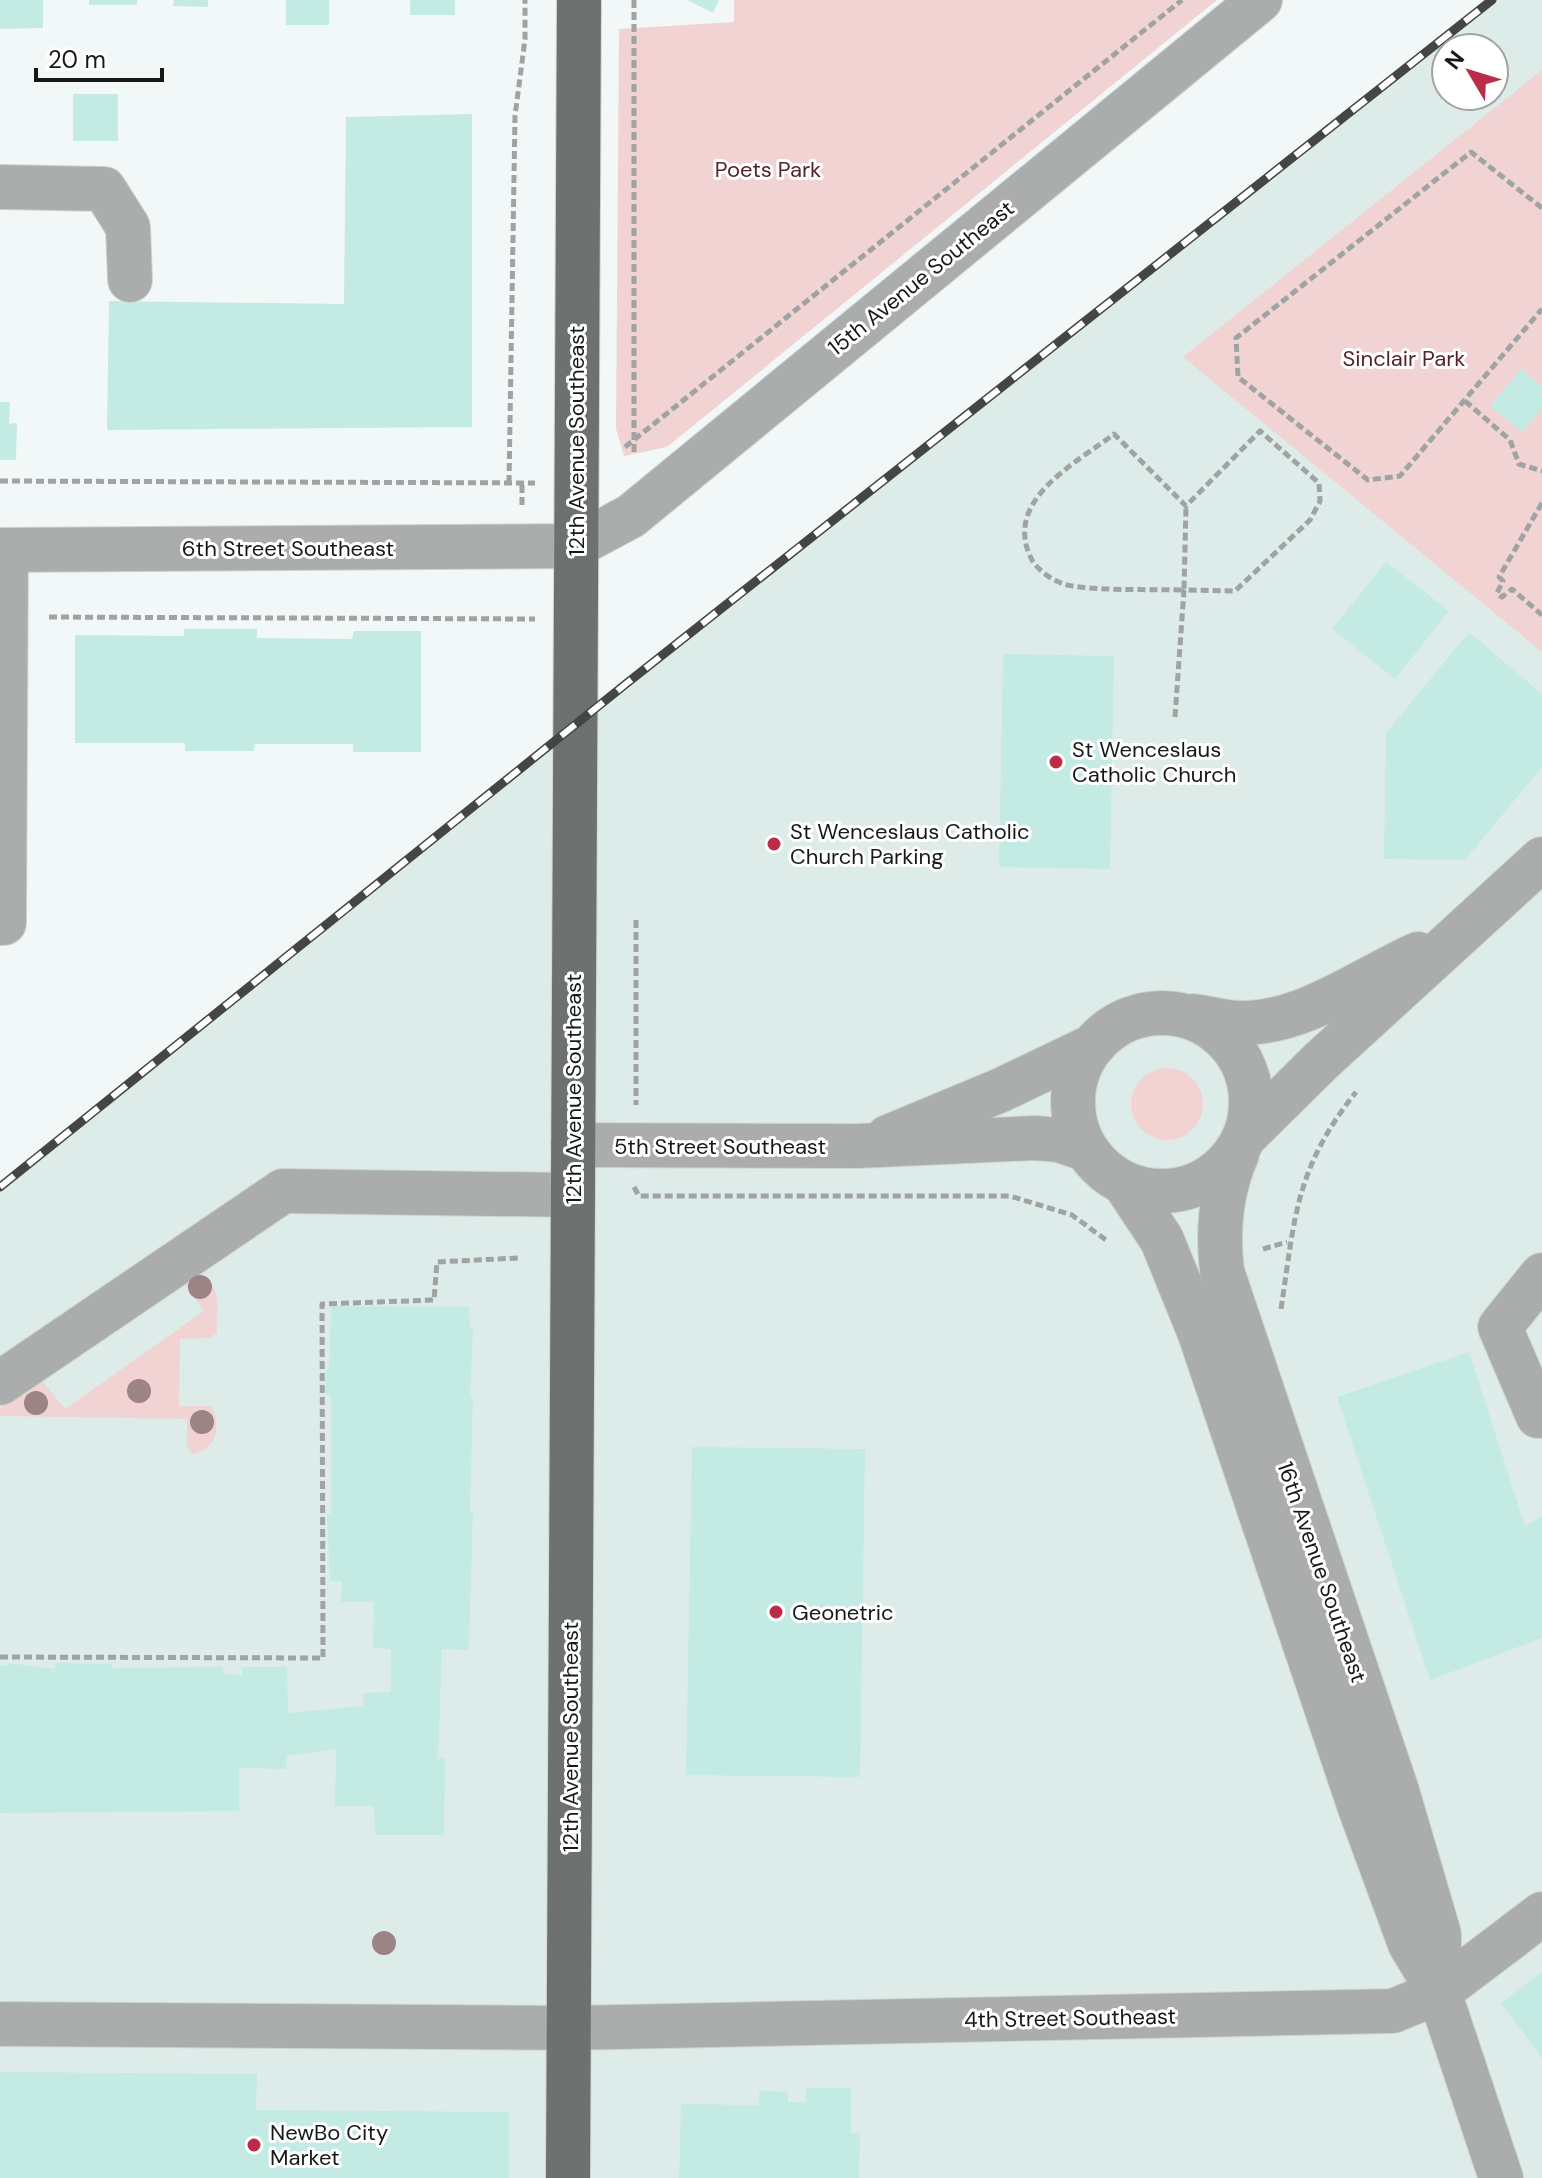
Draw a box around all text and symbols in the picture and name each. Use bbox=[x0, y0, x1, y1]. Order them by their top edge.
scale bar bbox=[36, 32, 162, 82]
north arrow bbox=[1430, 32, 1510, 112]
text: 20 m bbox=[48, 44, 106, 75]
text: N bbox=[1438, 45, 1471, 75]
park label: Poets Park bbox=[715, 155, 821, 184]
street label: 15th Avenue Southeast bbox=[822, 194, 1020, 362]
street label: 12th Avenue Southeast bbox=[562, 326, 591, 556]
park label: Sinclair Park bbox=[1343, 344, 1465, 373]
street label: 6th Street Southeast bbox=[182, 534, 394, 563]
place label: St Wenceslaus Catholic Church bbox=[1072, 735, 1236, 789]
marker: St Wenceslaus Catholic Church bbox=[1047, 753, 1065, 771]
place label: St Wenceslaus Catholic Church Parking bbox=[790, 817, 1030, 871]
marker: St Wenceslaus Catholic Church Parking bbox=[765, 835, 783, 853]
street label: 12th Avenue Southeast bbox=[559, 974, 588, 1204]
street label: 5th Street Southeast bbox=[614, 1132, 826, 1161]
street label: 16th Avenue Southeast bbox=[1271, 1458, 1373, 1686]
place label: Geonetric bbox=[792, 1598, 894, 1627]
marker: Geonetric bbox=[767, 1603, 785, 1621]
street label: 12th Avenue Southeast bbox=[556, 1622, 585, 1852]
street label: 4th Street Southeast bbox=[964, 2002, 1176, 2034]
place label: NewBo City Market bbox=[270, 2118, 388, 2172]
marker: NewBo City Market bbox=[245, 2136, 263, 2154]

